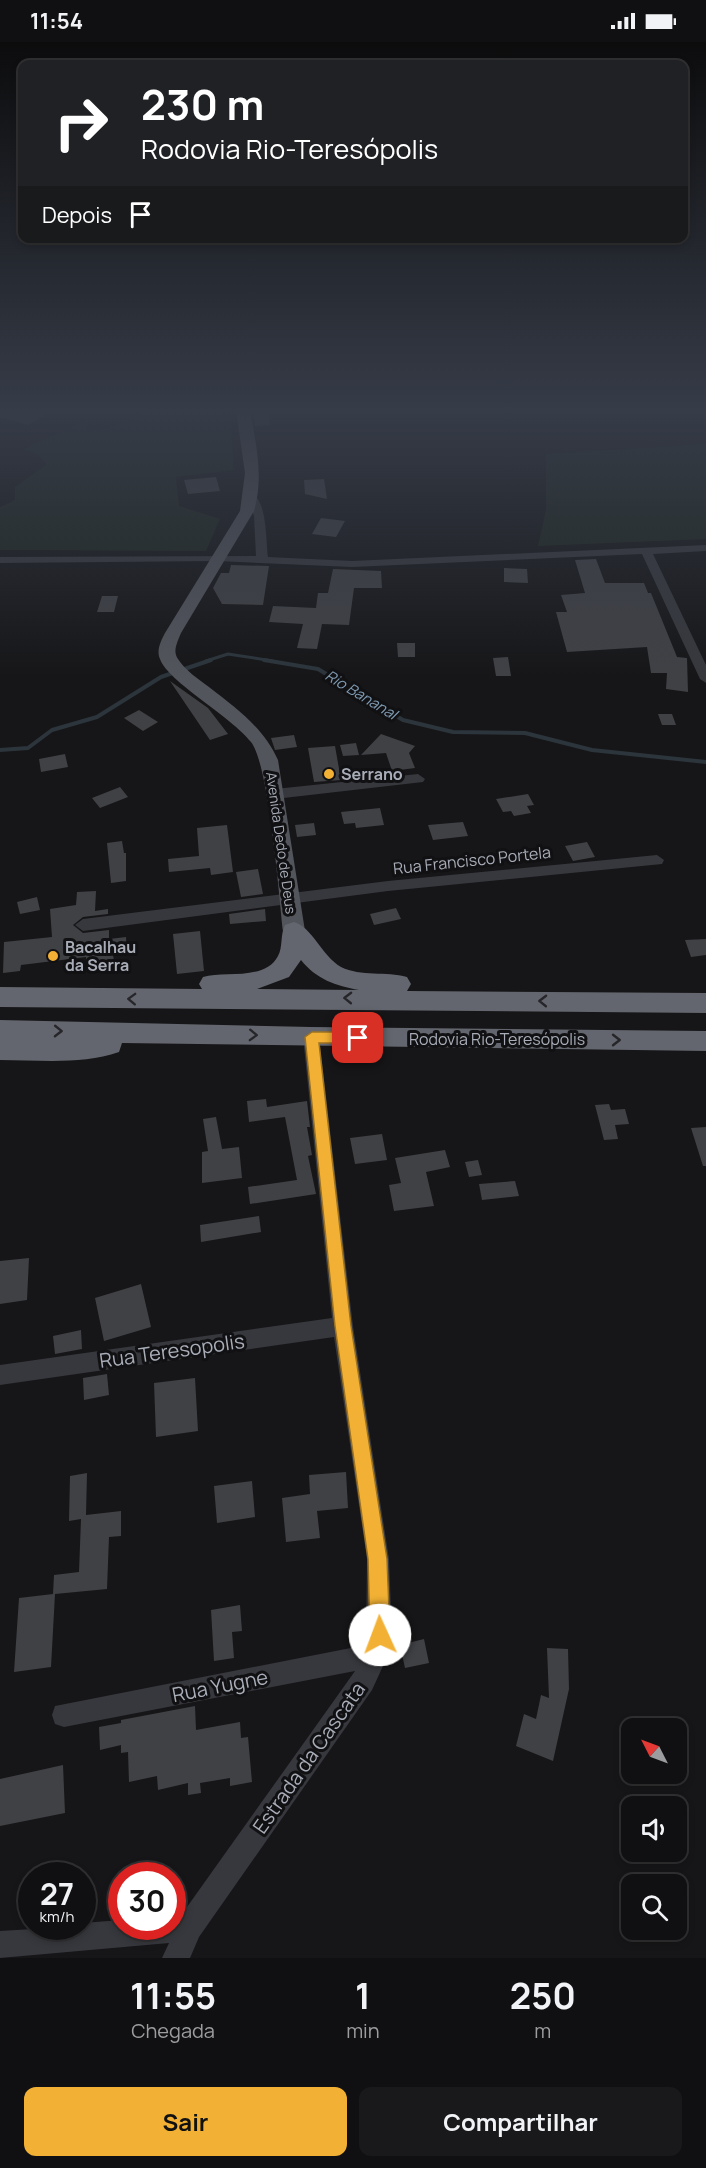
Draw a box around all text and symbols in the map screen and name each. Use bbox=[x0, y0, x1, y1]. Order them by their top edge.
text: 11:54 bbox=[30, 6, 83, 36]
text: 230 m bbox=[141, 75, 264, 133]
icon: right bbox=[42, 84, 120, 162]
text: Rodovia Rio-Teresópolis bbox=[141, 130, 438, 167]
icon: arrive bbox=[124, 198, 157, 231]
text: Depois bbox=[42, 200, 112, 230]
water label: Rio Bananal bbox=[321, 665, 403, 726]
place label: Serrano bbox=[341, 763, 403, 785]
marker: Serrano bbox=[322, 767, 336, 781]
street label: Avenida Dedo de Deus bbox=[262, 771, 301, 915]
street label: Rua Francisco Portela bbox=[392, 841, 552, 879]
place label: Bacalhau da Serra bbox=[65, 936, 136, 976]
marker: Bacalhau da Serra bbox=[46, 949, 60, 963]
one-way arrow bbox=[343, 992, 352, 1004]
one-way arrow bbox=[127, 993, 136, 1005]
one-way arrow bbox=[538, 995, 547, 1007]
pin bbox=[332, 1012, 383, 1063]
icon: arrive bbox=[341, 1021, 374, 1054]
one-way arrow bbox=[54, 1025, 63, 1037]
street label: Rodovia Rio-Teresópolis bbox=[409, 1028, 585, 1050]
one-way arrow bbox=[249, 1029, 258, 1042]
one-way arrow bbox=[612, 1034, 621, 1046]
street label: Rua Teresopolis bbox=[98, 1327, 246, 1374]
position arrow bbox=[348, 1603, 412, 1667]
street label: Rua Yugne bbox=[170, 1663, 270, 1708]
street label: Estrada da Cascata bbox=[246, 1677, 371, 1839]
north arrow bbox=[621, 1718, 687, 1784]
map controls bbox=[621, 1718, 687, 1940]
button: sound bbox=[621, 1796, 687, 1862]
speed limit sign: 30 bbox=[108, 1862, 186, 1940]
text: 27 bbox=[40, 1873, 74, 1914]
button: search bbox=[621, 1874, 687, 1940]
text: km/h bbox=[40, 1906, 74, 1927]
text: 11:55 bbox=[130, 1971, 216, 2020]
text: 1 bbox=[355, 1971, 371, 2020]
text: 250 bbox=[510, 1971, 576, 2020]
text: Chegada bbox=[131, 2017, 215, 2044]
text: min bbox=[346, 2017, 380, 2044]
text: m bbox=[534, 2017, 551, 2044]
button: Sair bbox=[24, 2087, 347, 2156]
button: Compartilhar bbox=[359, 2087, 682, 2156]

